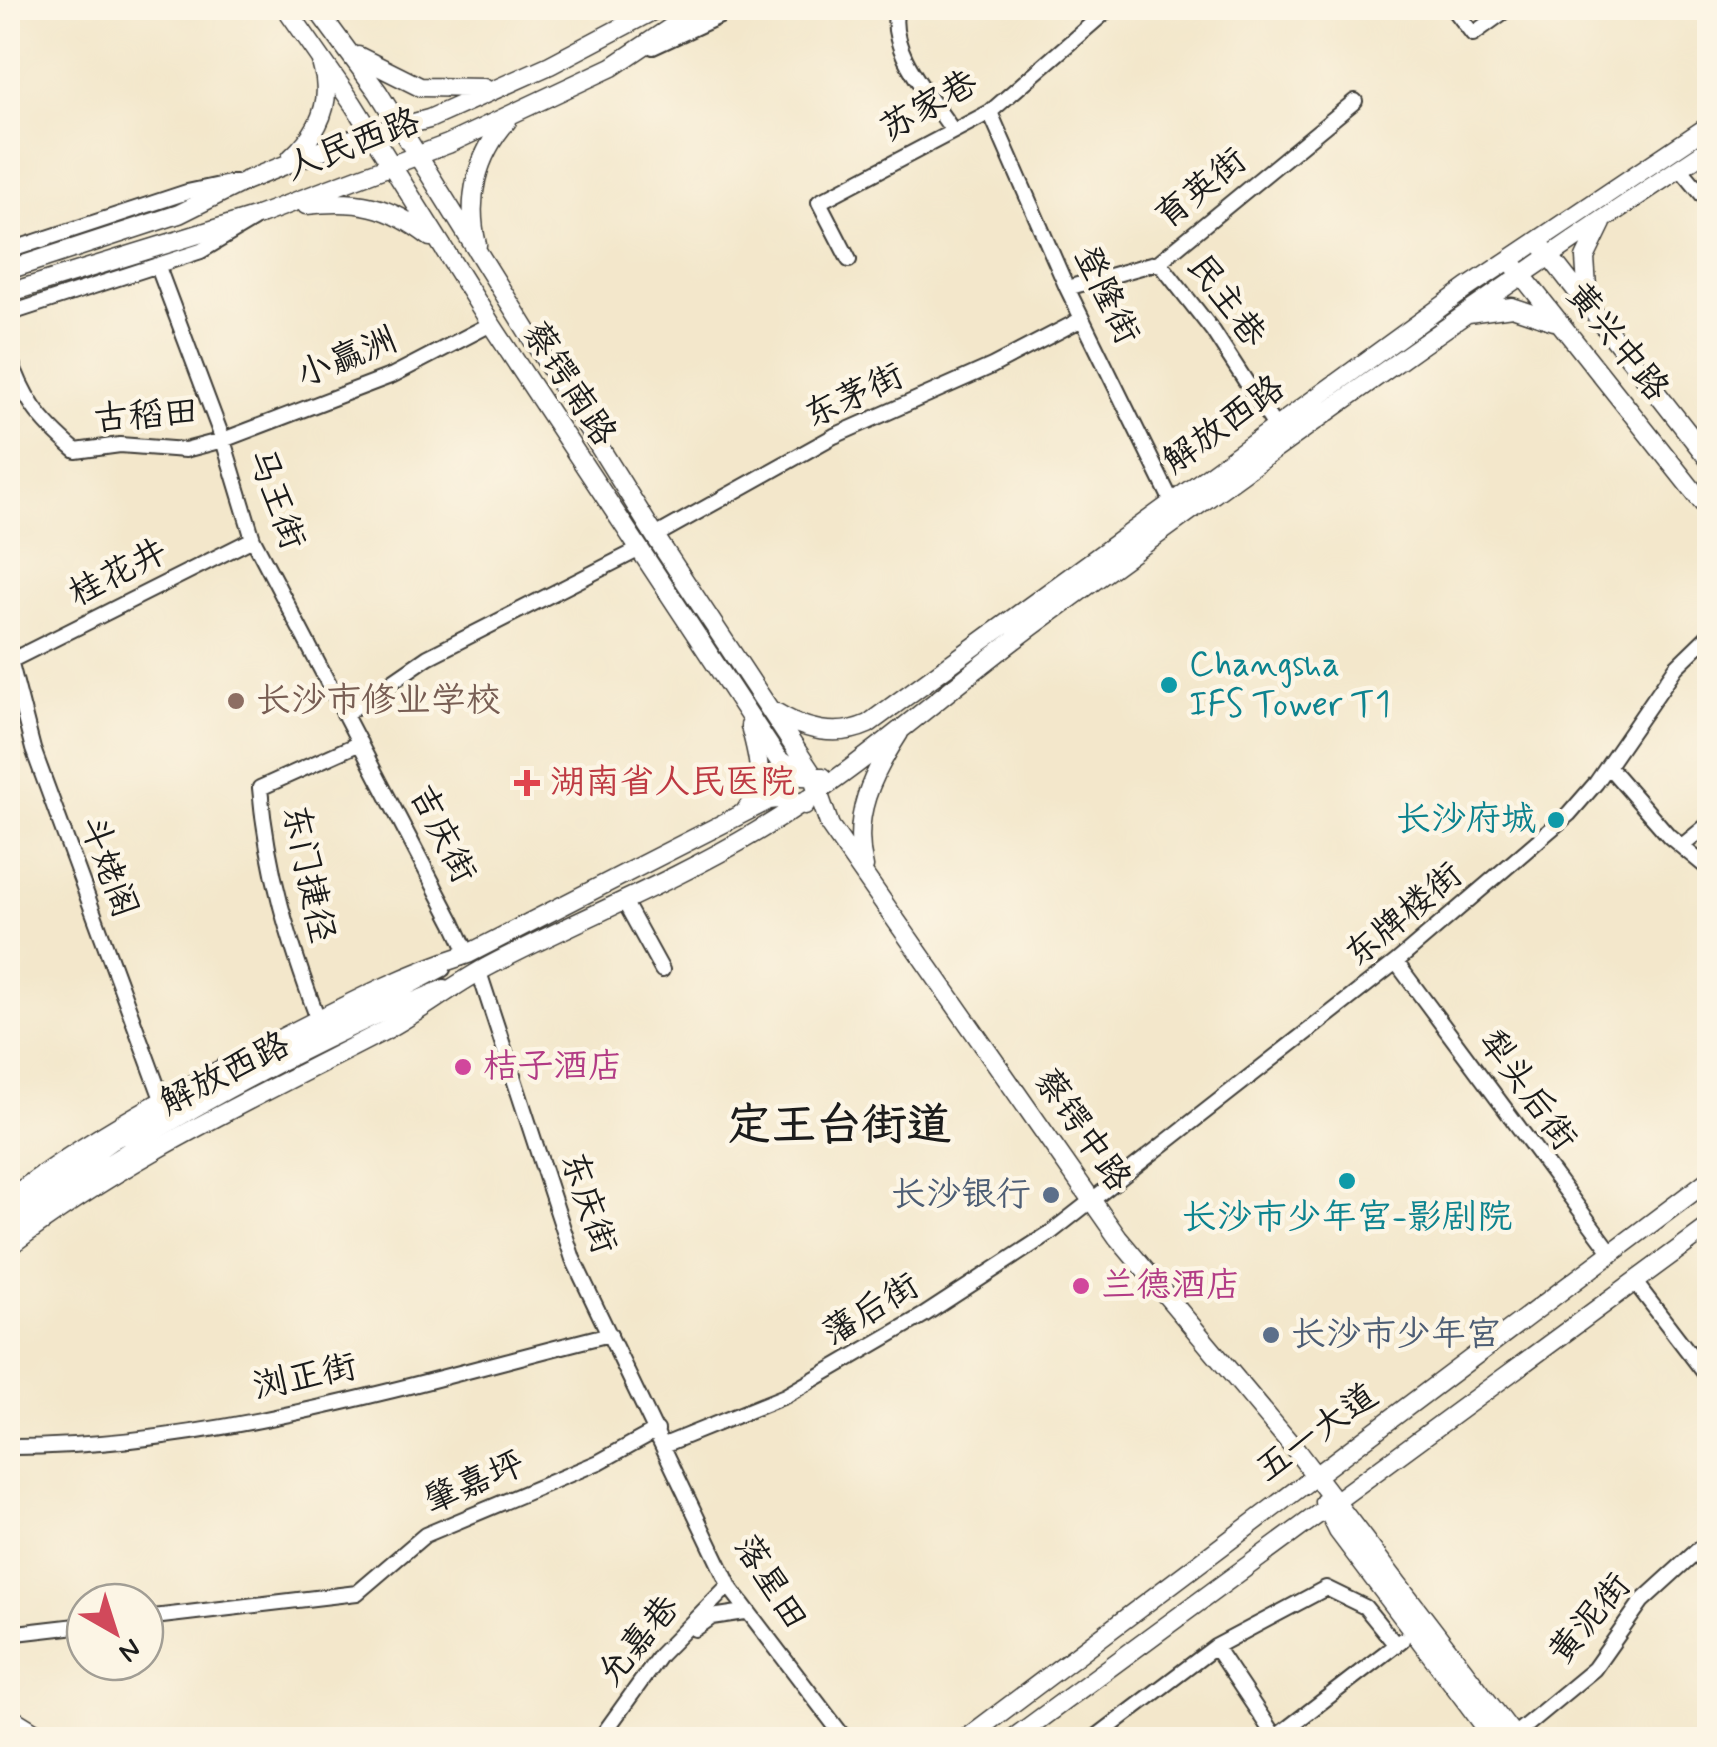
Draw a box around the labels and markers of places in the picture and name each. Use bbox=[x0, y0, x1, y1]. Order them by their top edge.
place label: Changsha IFS Tower T1 bbox=[1189, 642, 1391, 728]
marker: Changsha IFS Tower T1 bbox=[1158, 674, 1180, 696]
place label: 长沙市修业学校 bbox=[256, 678, 501, 724]
marker: 长沙市修业学校 bbox=[225, 690, 247, 712]
place label: 湖南省人民医院 bbox=[550, 760, 795, 806]
marker: 湖南省人民医院 bbox=[514, 770, 540, 796]
place label: 长沙府城 bbox=[1396, 797, 1536, 843]
marker: 长沙府城 bbox=[1545, 809, 1567, 831]
place label: 桔子酒店 bbox=[483, 1044, 623, 1090]
marker: 桔子酒店 bbox=[452, 1056, 474, 1078]
marker: 长沙市少年宫-影剧院 bbox=[1336, 1170, 1358, 1192]
place label: 长沙银行 bbox=[891, 1172, 1031, 1218]
marker: 长沙银行 bbox=[1040, 1184, 1062, 1206]
place label: 长沙市少年宫-影剧院 bbox=[1182, 1195, 1512, 1241]
place label: 兰德酒店 bbox=[1101, 1263, 1241, 1309]
marker: 兰德酒店 bbox=[1070, 1275, 1092, 1297]
place label: 长沙市少年宫 bbox=[1291, 1312, 1501, 1358]
marker: 长沙市少年宫 bbox=[1260, 1324, 1282, 1346]

